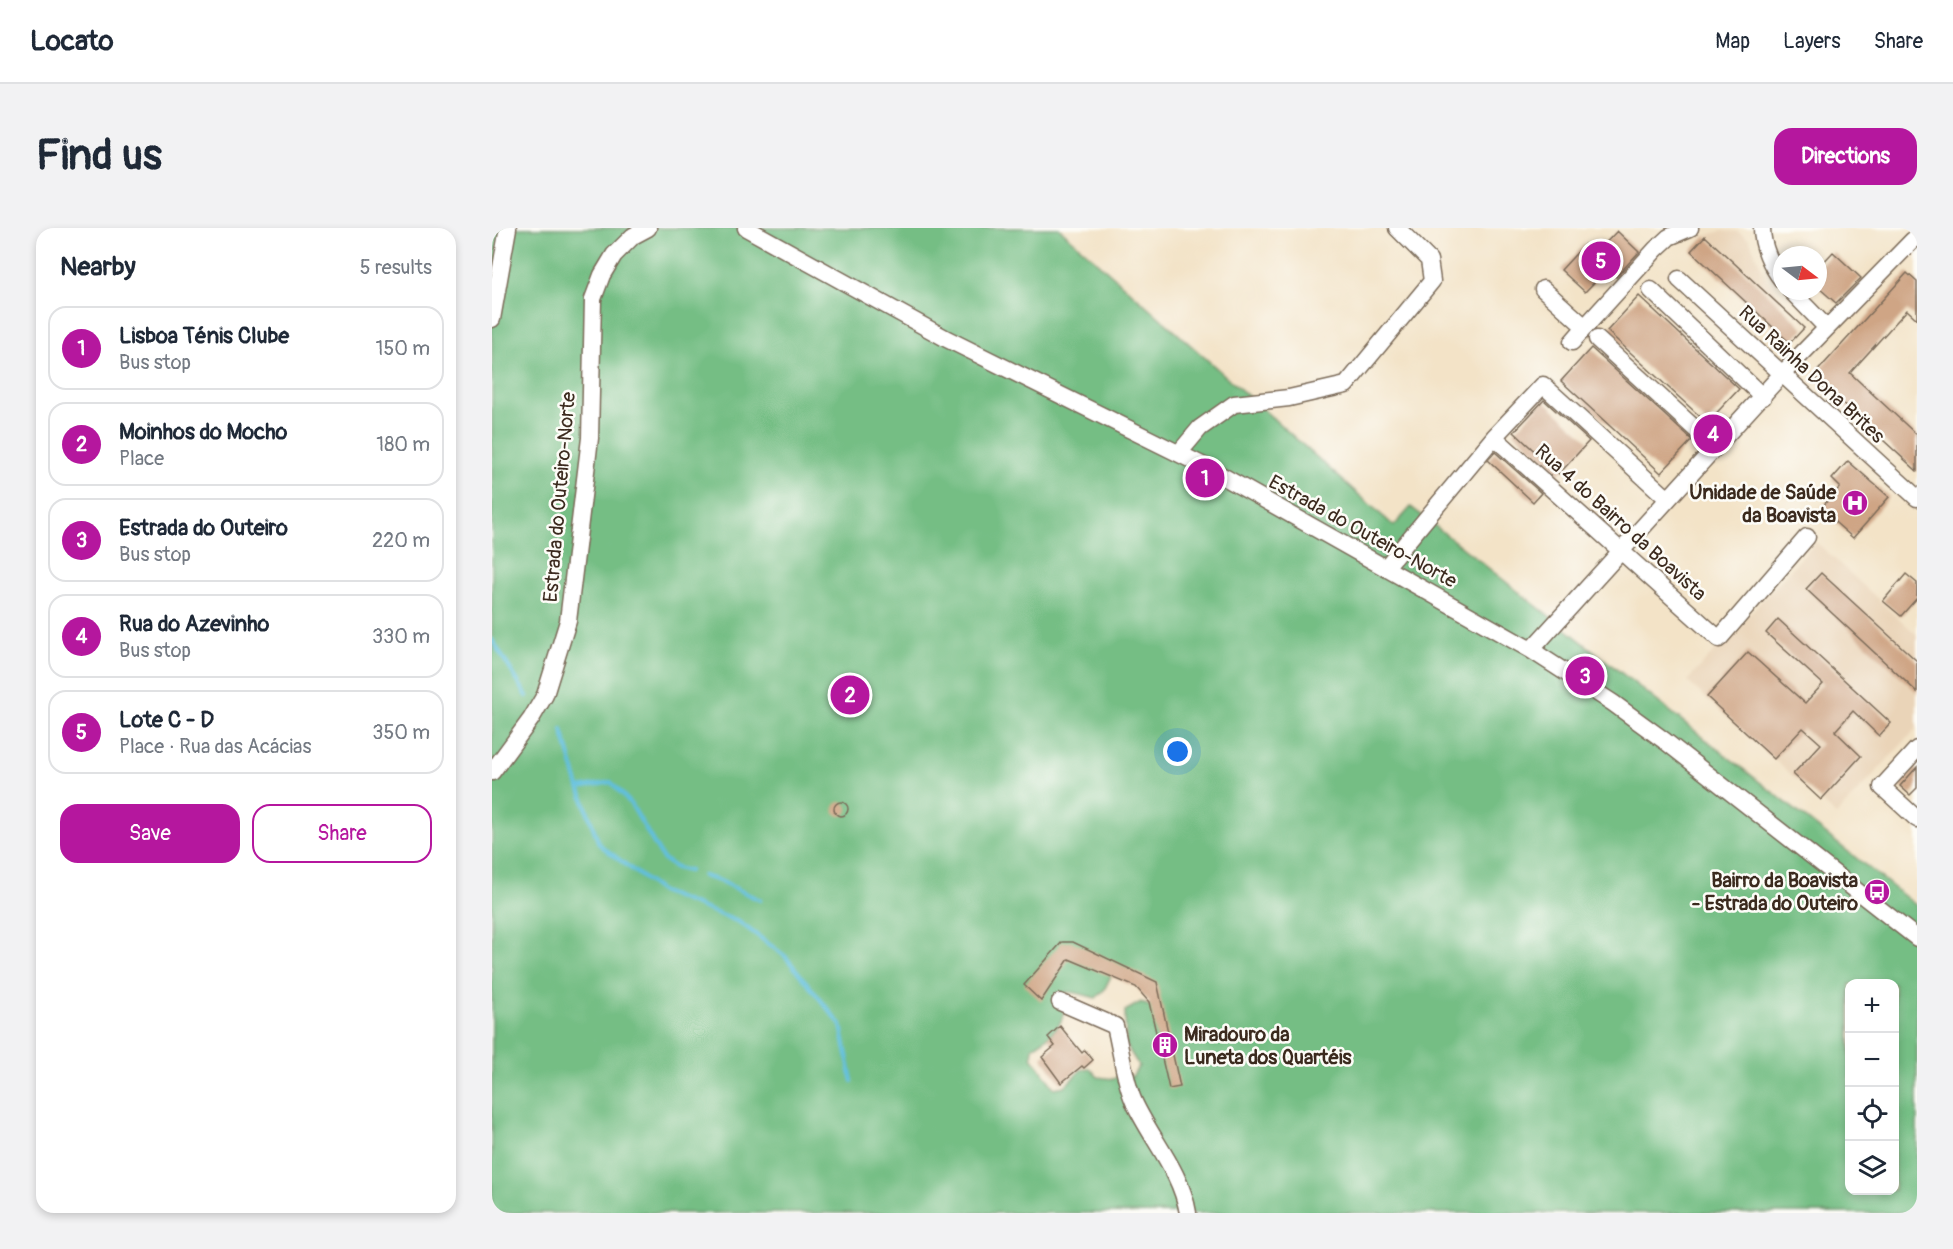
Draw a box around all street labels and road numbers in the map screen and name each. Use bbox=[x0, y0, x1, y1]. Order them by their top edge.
street label: Rua Rainha Dona Brites bbox=[1733, 300, 1890, 449]
street label: Estrada do Outeiro-Norte bbox=[538, 391, 581, 603]
street label: Rua 4 do Bairro da Boavista bbox=[1530, 439, 1712, 606]
street label: Estrada do Outeiro-Norte bbox=[1264, 469, 1461, 594]

